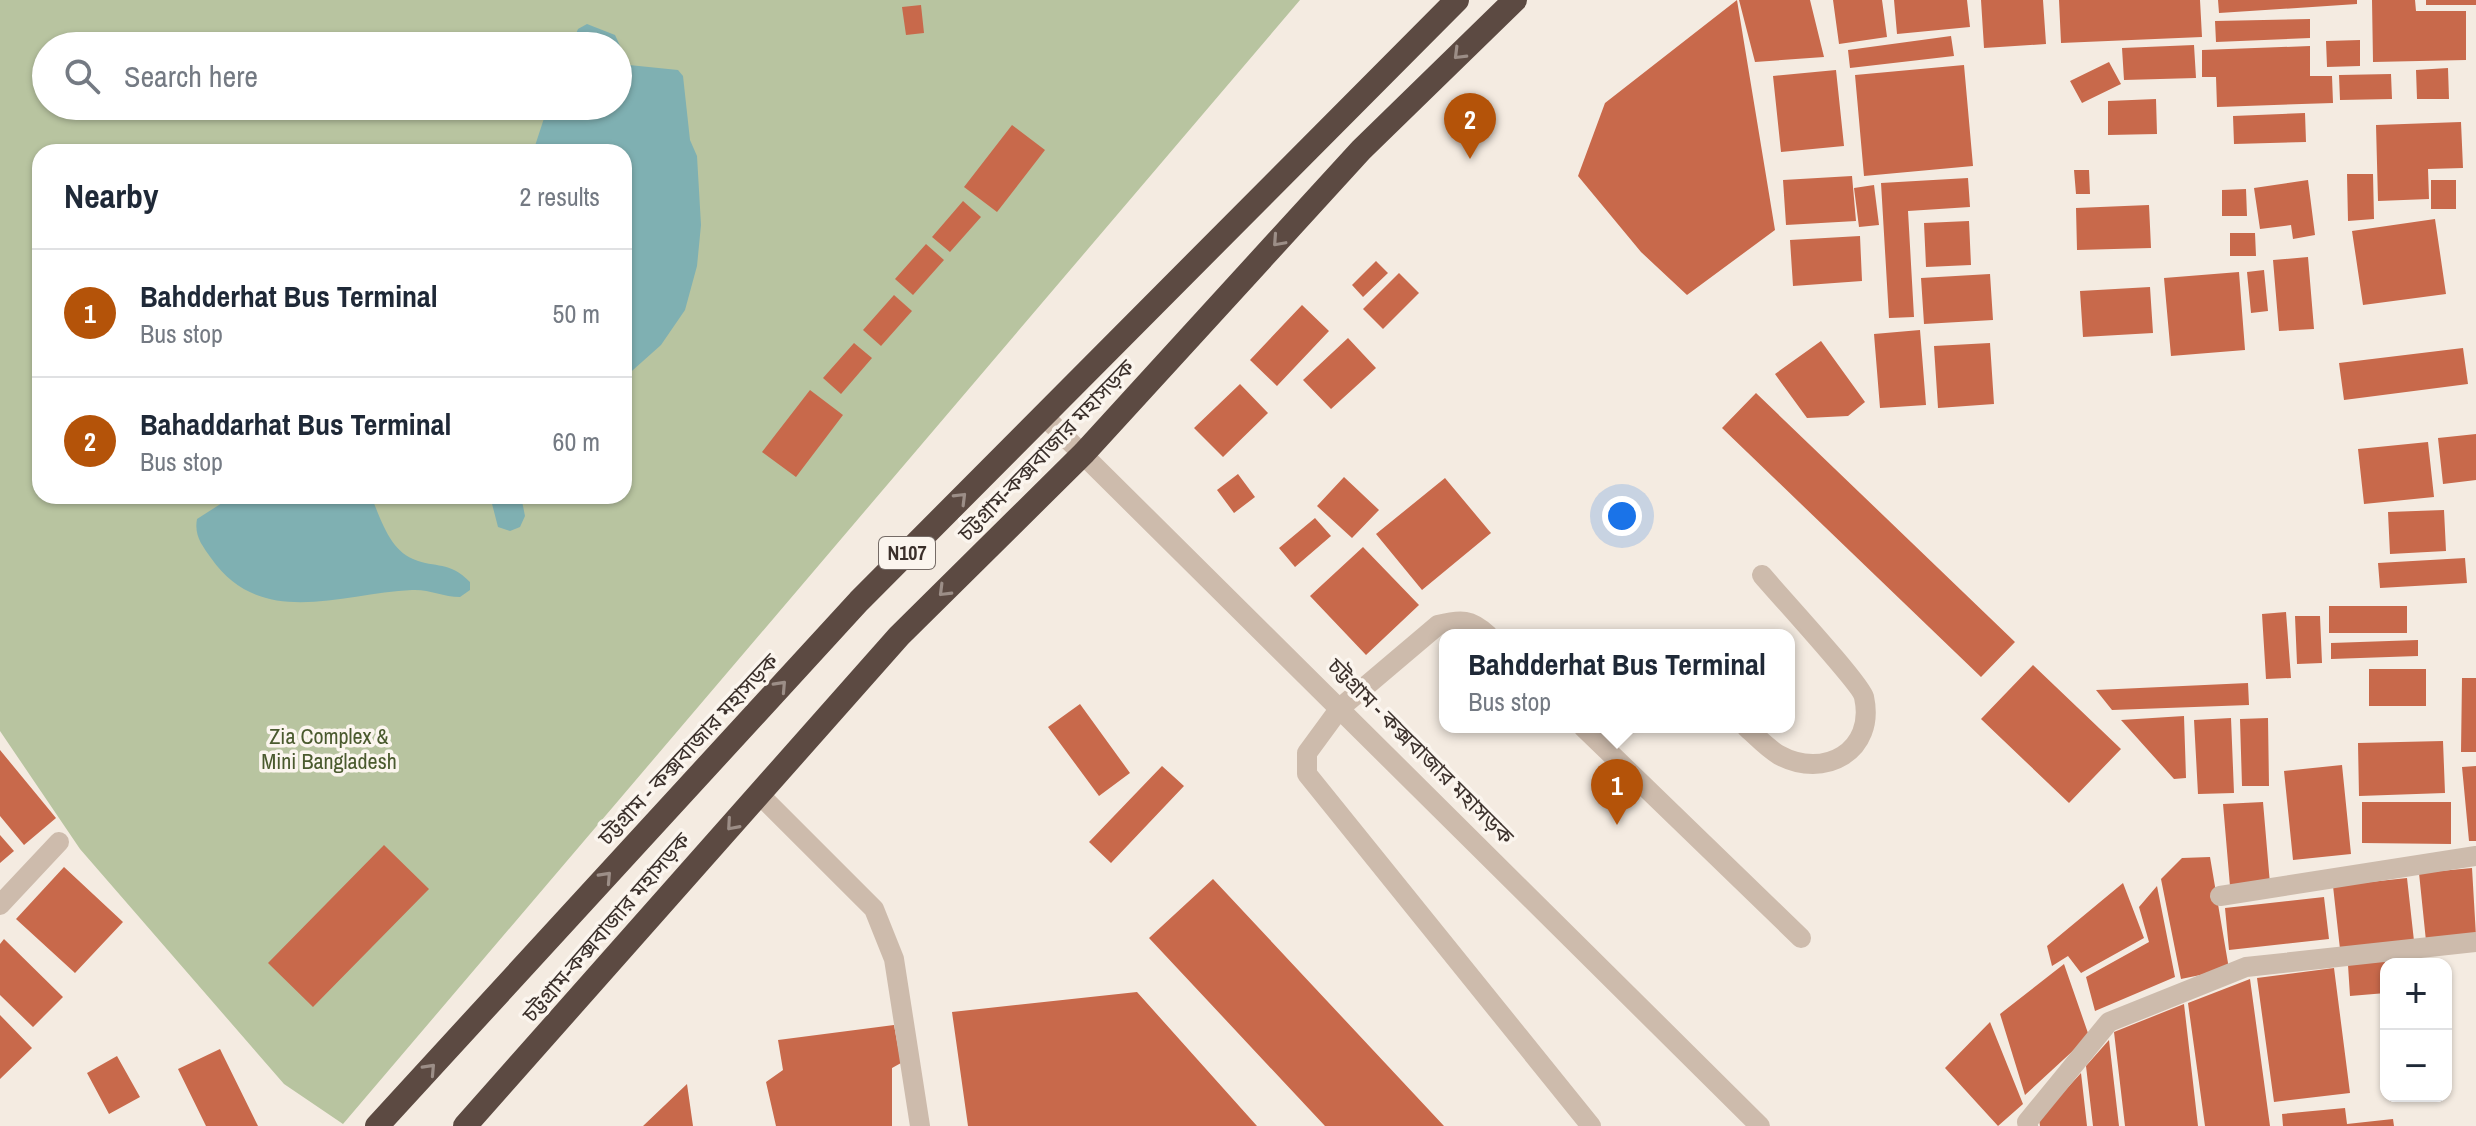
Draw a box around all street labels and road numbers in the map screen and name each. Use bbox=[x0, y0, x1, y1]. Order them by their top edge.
street label: চট্টগ্রাম-কক্সবাজার মহাসড়ক bbox=[950, 352, 1141, 548]
road number: N107 bbox=[879, 537, 935, 569]
street label: চট্টগ্রাম - কক্সবাজার মহাসড়ক bbox=[590, 646, 785, 852]
street label: চট্টগ্রাম - কক্সবাজার মহাসড়ক bbox=[1320, 650, 1521, 851]
street label: চট্টগ্রাম-কক্সবাজার মহাসড়ক bbox=[515, 826, 697, 1029]

